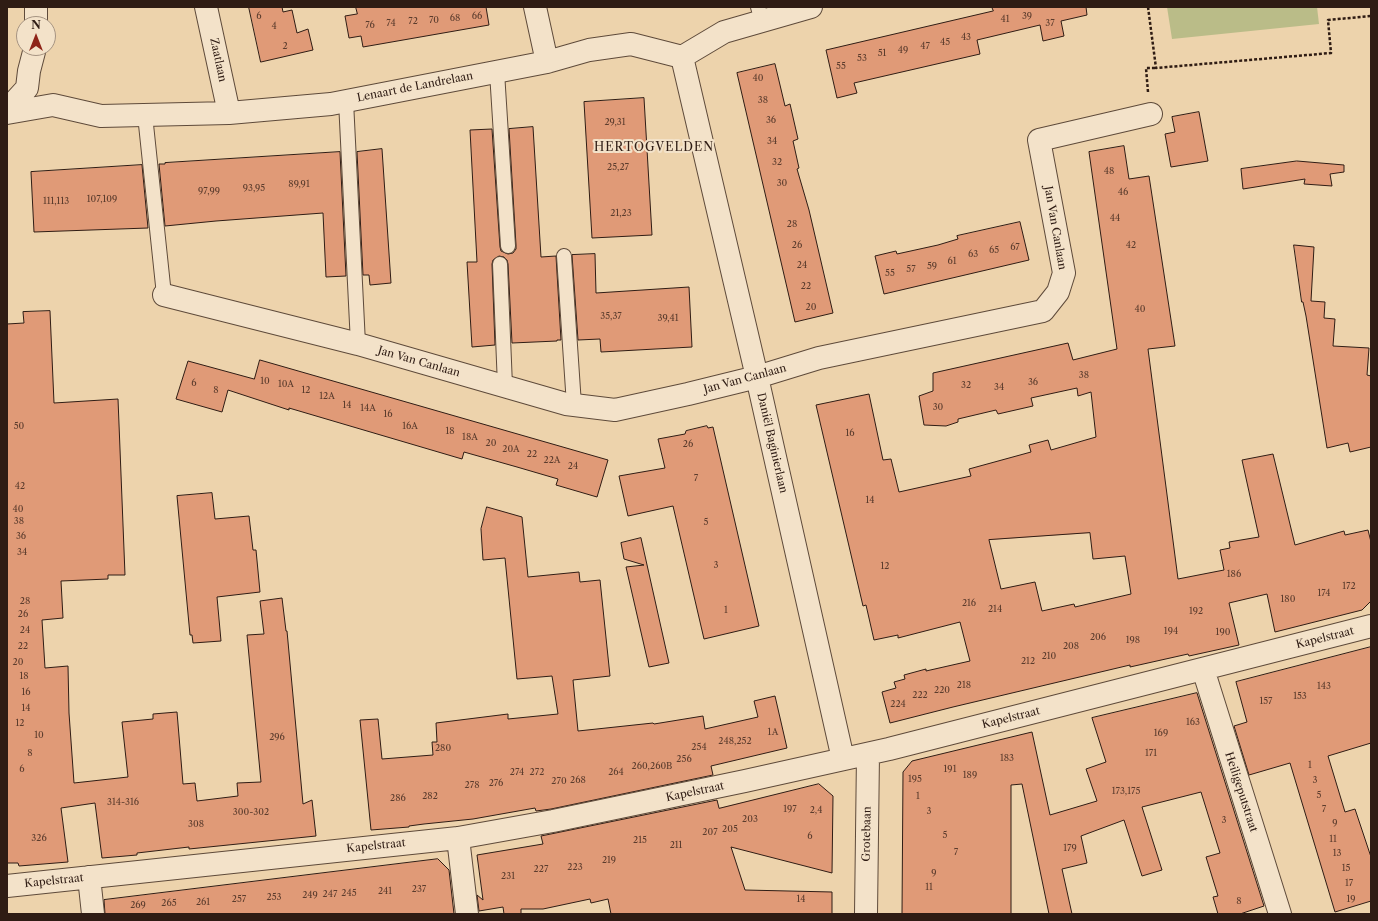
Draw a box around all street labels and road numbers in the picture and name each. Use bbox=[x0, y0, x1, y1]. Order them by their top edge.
street label: Zaatlaan bbox=[207, 37, 229, 83]
street label: Lenaart de Landrelaan bbox=[356, 69, 474, 105]
street label: Jan Van Canlaan bbox=[1041, 185, 1069, 271]
street label: Jan Van Canlaan bbox=[376, 344, 462, 380]
street label: Jan Van Canlaan bbox=[702, 362, 788, 396]
street label: Daniël Baginierlaan bbox=[754, 391, 790, 495]
street label: Kapelstraat bbox=[1295, 624, 1355, 652]
street label: Kapelstraat bbox=[981, 704, 1041, 732]
street label: Heiligeputstraat bbox=[1222, 750, 1260, 834]
street label: Kapelstraat bbox=[665, 779, 725, 805]
street label: Grotebaan bbox=[860, 806, 874, 862]
street label: Kapelstraat bbox=[346, 836, 406, 856]
street label: Kapelstraat bbox=[24, 871, 84, 891]

